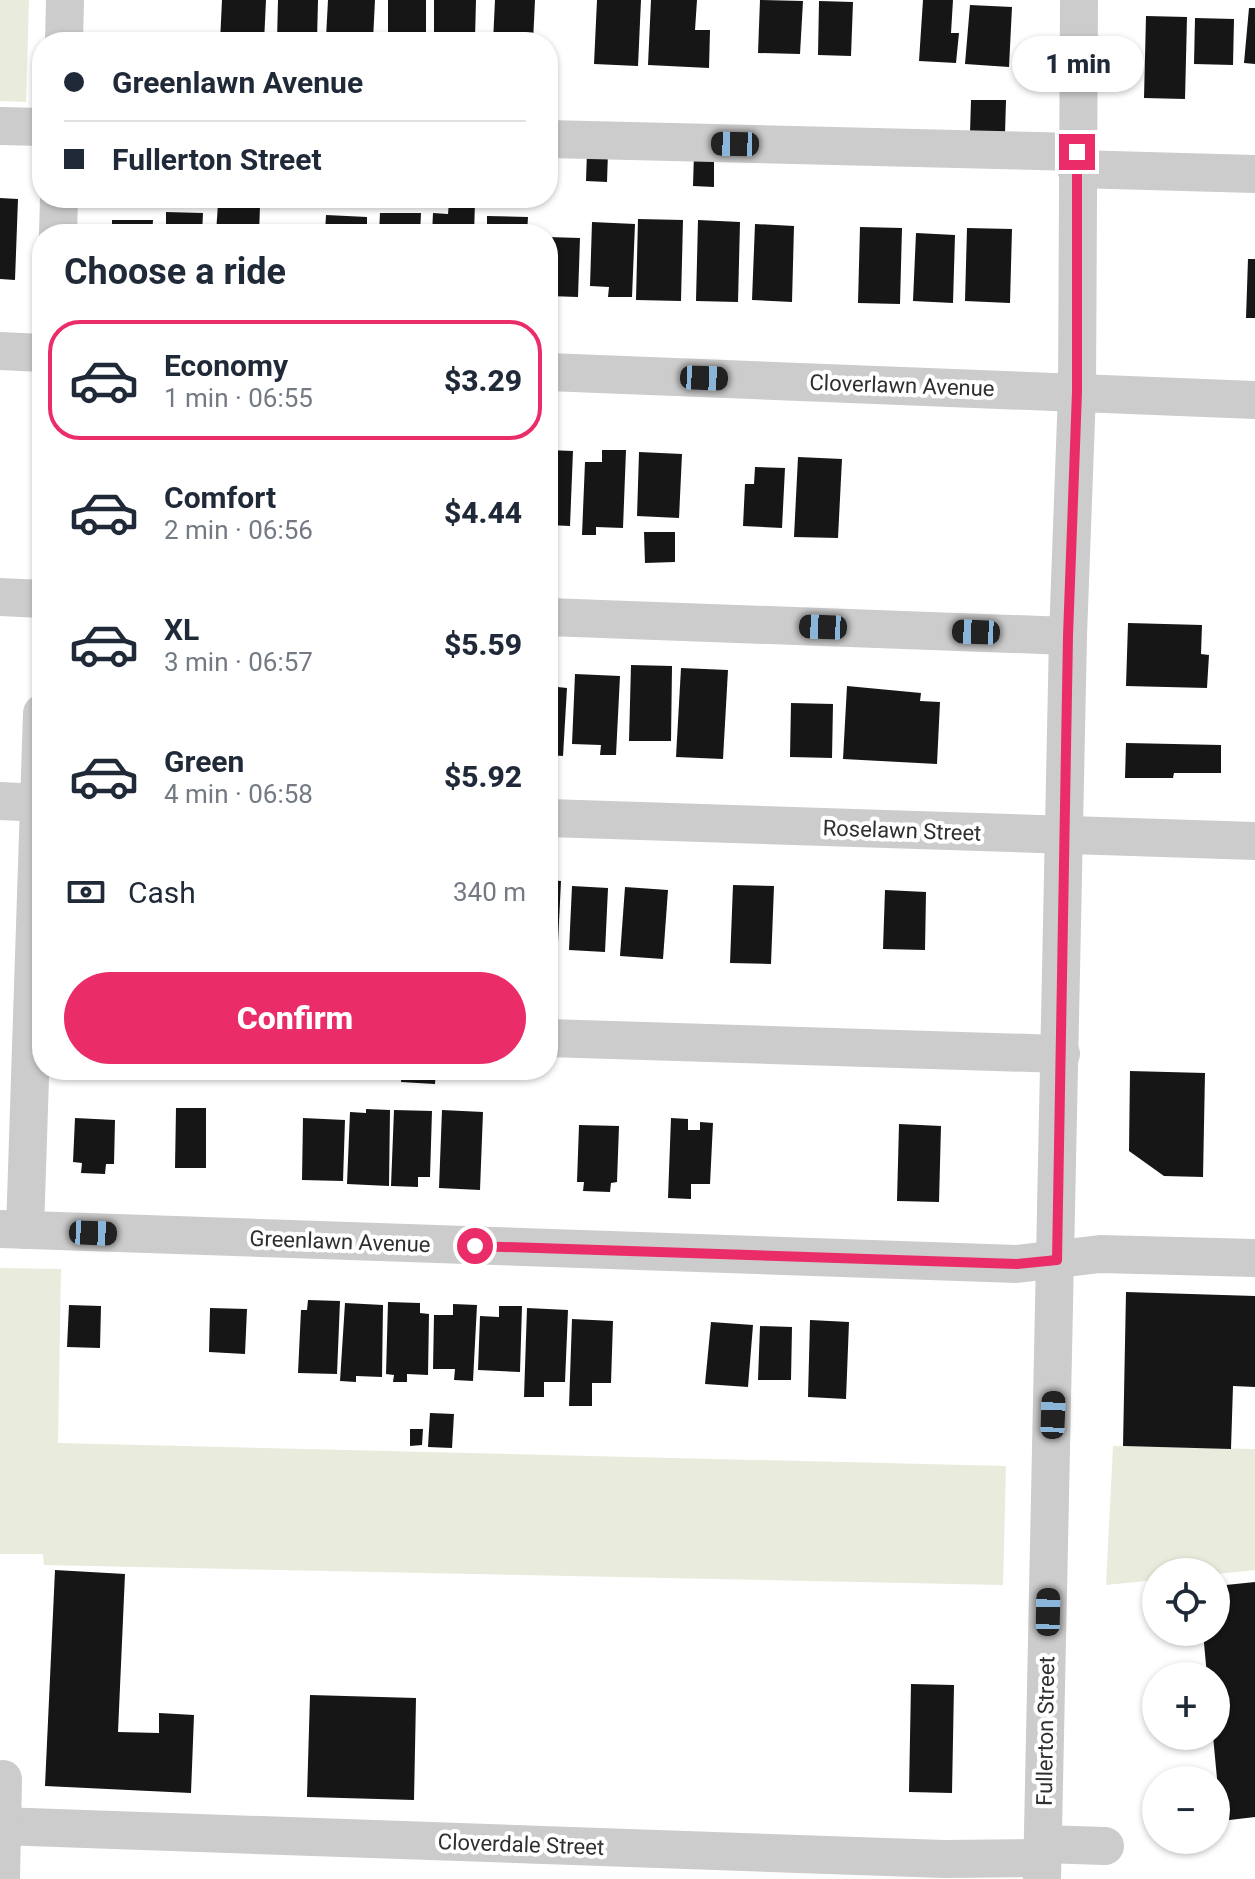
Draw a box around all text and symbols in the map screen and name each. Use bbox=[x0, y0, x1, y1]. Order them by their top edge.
callout: 1 min bbox=[1011, 36, 1143, 92]
text: 1 min bbox=[1045, 49, 1111, 79]
text: Greenlawn Avenue bbox=[112, 65, 363, 100]
car bbox=[711, 132, 759, 156]
route end bbox=[1059, 134, 1095, 170]
text: Fullerton Street bbox=[112, 142, 322, 177]
text: Choose a ride bbox=[64, 251, 286, 293]
icon: car bbox=[68, 344, 140, 416]
text: Economy bbox=[164, 348, 288, 383]
text: $3.29 bbox=[444, 363, 522, 398]
car bbox=[680, 365, 728, 391]
street label: Cloverlawn Avenue bbox=[809, 370, 995, 401]
text: 1 min · 06:55 bbox=[164, 383, 313, 413]
icon: car bbox=[68, 476, 140, 548]
text: Comfort bbox=[164, 480, 276, 515]
text: $4.44 bbox=[444, 495, 522, 530]
text: 2 min · 06:56 bbox=[164, 515, 313, 545]
icon: car bbox=[68, 608, 140, 680]
text: XL bbox=[164, 612, 199, 647]
car bbox=[799, 614, 847, 640]
car bbox=[952, 619, 1000, 645]
text: $5.59 bbox=[444, 627, 522, 662]
text: 3 min · 06:57 bbox=[164, 647, 313, 677]
icon: car bbox=[68, 740, 140, 812]
text: Green bbox=[164, 744, 244, 779]
text: $5.92 bbox=[444, 759, 522, 794]
text: 4 min · 06:58 bbox=[164, 779, 313, 809]
street label: Roselawn Street bbox=[822, 815, 982, 846]
icon: cash bbox=[64, 870, 108, 914]
text: Cash bbox=[128, 875, 196, 910]
text: 340 m bbox=[453, 877, 526, 907]
button: Confirm bbox=[64, 972, 526, 1064]
car bbox=[69, 1220, 117, 1246]
street label: Greenlawn Avenue bbox=[249, 1226, 431, 1257]
route start bbox=[457, 1228, 493, 1264]
car bbox=[1040, 1391, 1066, 1439]
map controls bbox=[1142, 1558, 1230, 1854]
button: locate bbox=[1142, 1558, 1230, 1646]
car bbox=[1036, 1588, 1060, 1636]
street label: Fullerton Street bbox=[1032, 1656, 1059, 1806]
button: + bbox=[1142, 1662, 1230, 1750]
button: − bbox=[1142, 1766, 1230, 1854]
street label: Cloverdale Street bbox=[437, 1829, 605, 1860]

